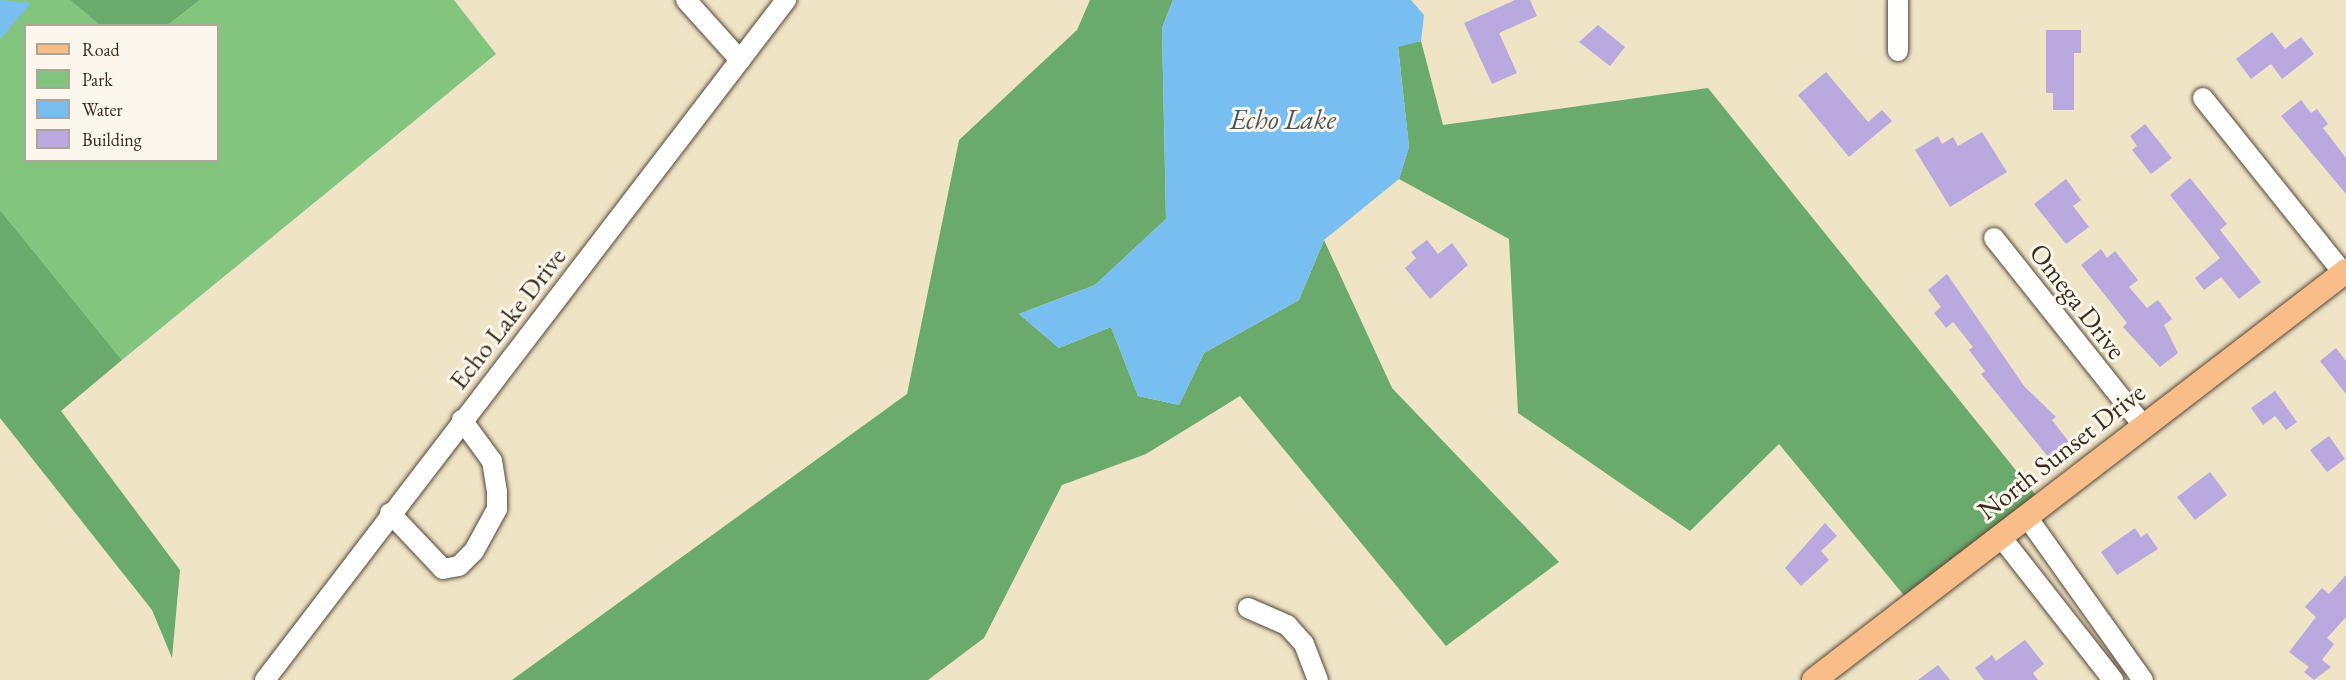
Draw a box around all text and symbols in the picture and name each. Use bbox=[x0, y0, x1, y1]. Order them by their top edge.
legend bbox=[24, 24, 219, 162]
text: Road bbox=[82, 38, 120, 61]
text: Park bbox=[82, 68, 113, 91]
text: Water bbox=[82, 98, 123, 121]
water label: Echo Lake bbox=[1230, 102, 1336, 136]
text: Building bbox=[82, 128, 142, 151]
street label: Omega Drive bbox=[2023, 237, 2133, 365]
street label: Echo Lake Drive bbox=[442, 241, 572, 395]
street label: North Sunset Drive bbox=[1971, 376, 2151, 526]

